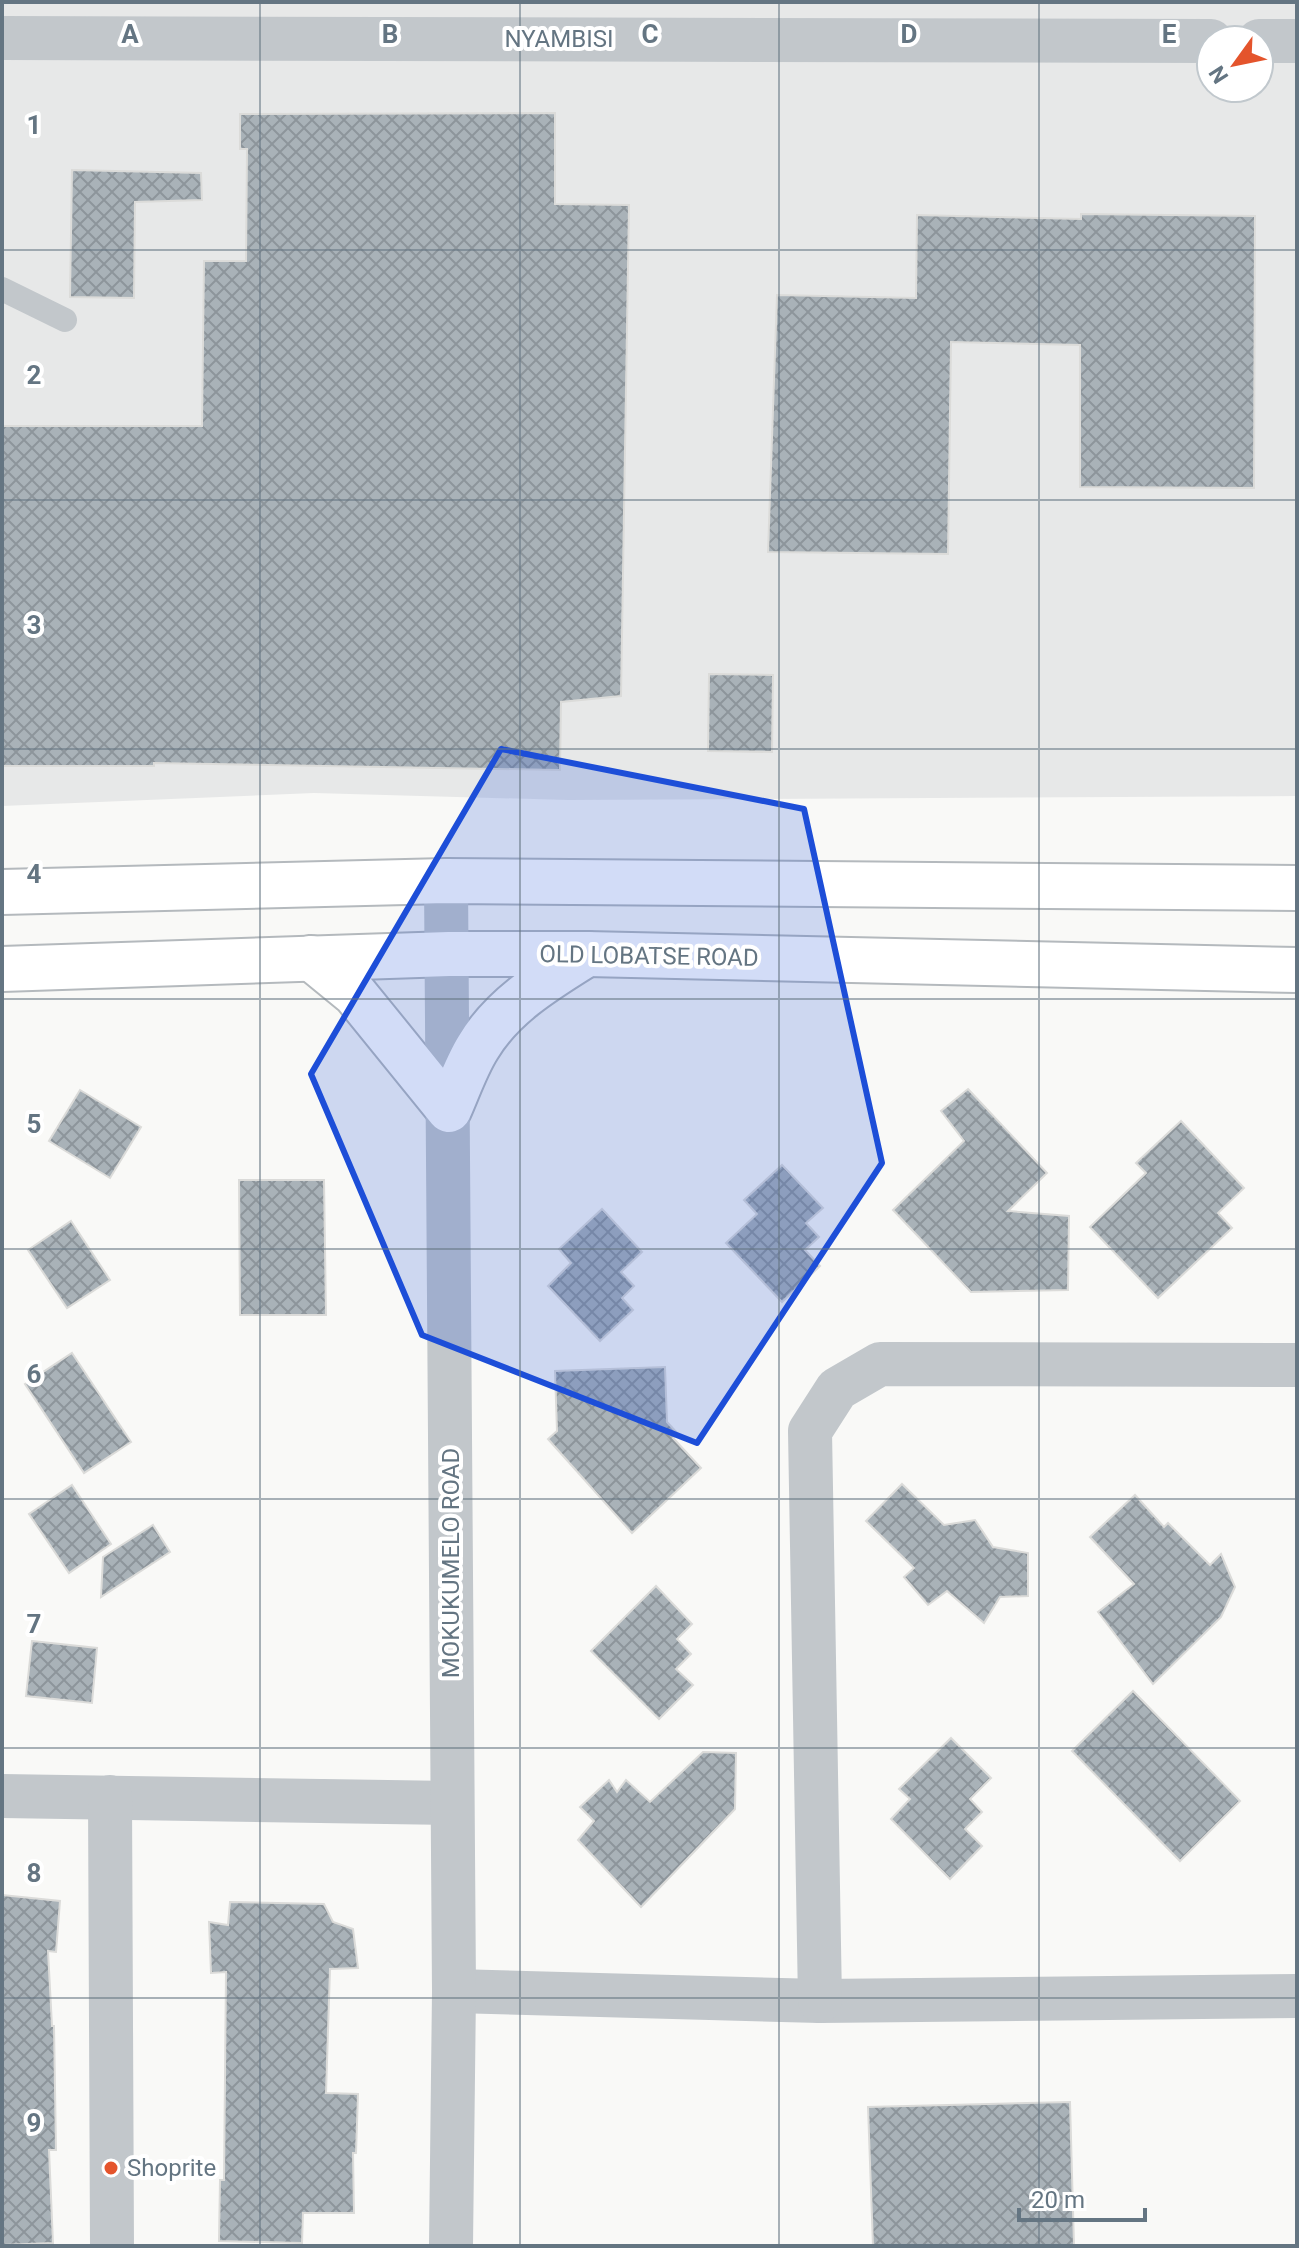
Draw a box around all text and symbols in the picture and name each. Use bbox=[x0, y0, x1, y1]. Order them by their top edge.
text: A bbox=[121, 19, 139, 49]
text: B bbox=[382, 19, 398, 49]
text: C bbox=[641, 19, 659, 49]
text: D bbox=[901, 19, 917, 49]
text: E bbox=[1162, 19, 1177, 49]
north arrow bbox=[1195, 24, 1275, 104]
street label: NYAMBISI bbox=[505, 25, 613, 53]
text: N bbox=[1204, 61, 1233, 88]
text: 1 bbox=[27, 110, 41, 140]
text: 2 bbox=[27, 360, 41, 390]
text: 3 bbox=[27, 610, 41, 640]
text: 4 bbox=[27, 859, 42, 889]
street label: OLD LOBATSE ROAD bbox=[539, 940, 759, 972]
text: 5 bbox=[27, 1109, 41, 1139]
text: 6 bbox=[27, 1359, 42, 1389]
street label: MOKUKUMELO ROAD bbox=[437, 1448, 465, 1678]
text: 7 bbox=[27, 1609, 41, 1639]
text: 8 bbox=[27, 1858, 41, 1888]
text: 9 bbox=[27, 2108, 41, 2138]
place label: Shoprite bbox=[127, 2154, 216, 2182]
marker: Shoprite bbox=[102, 2159, 120, 2177]
scale bar bbox=[1019, 2172, 1145, 2222]
text: 20 m bbox=[1031, 2186, 1085, 2214]

